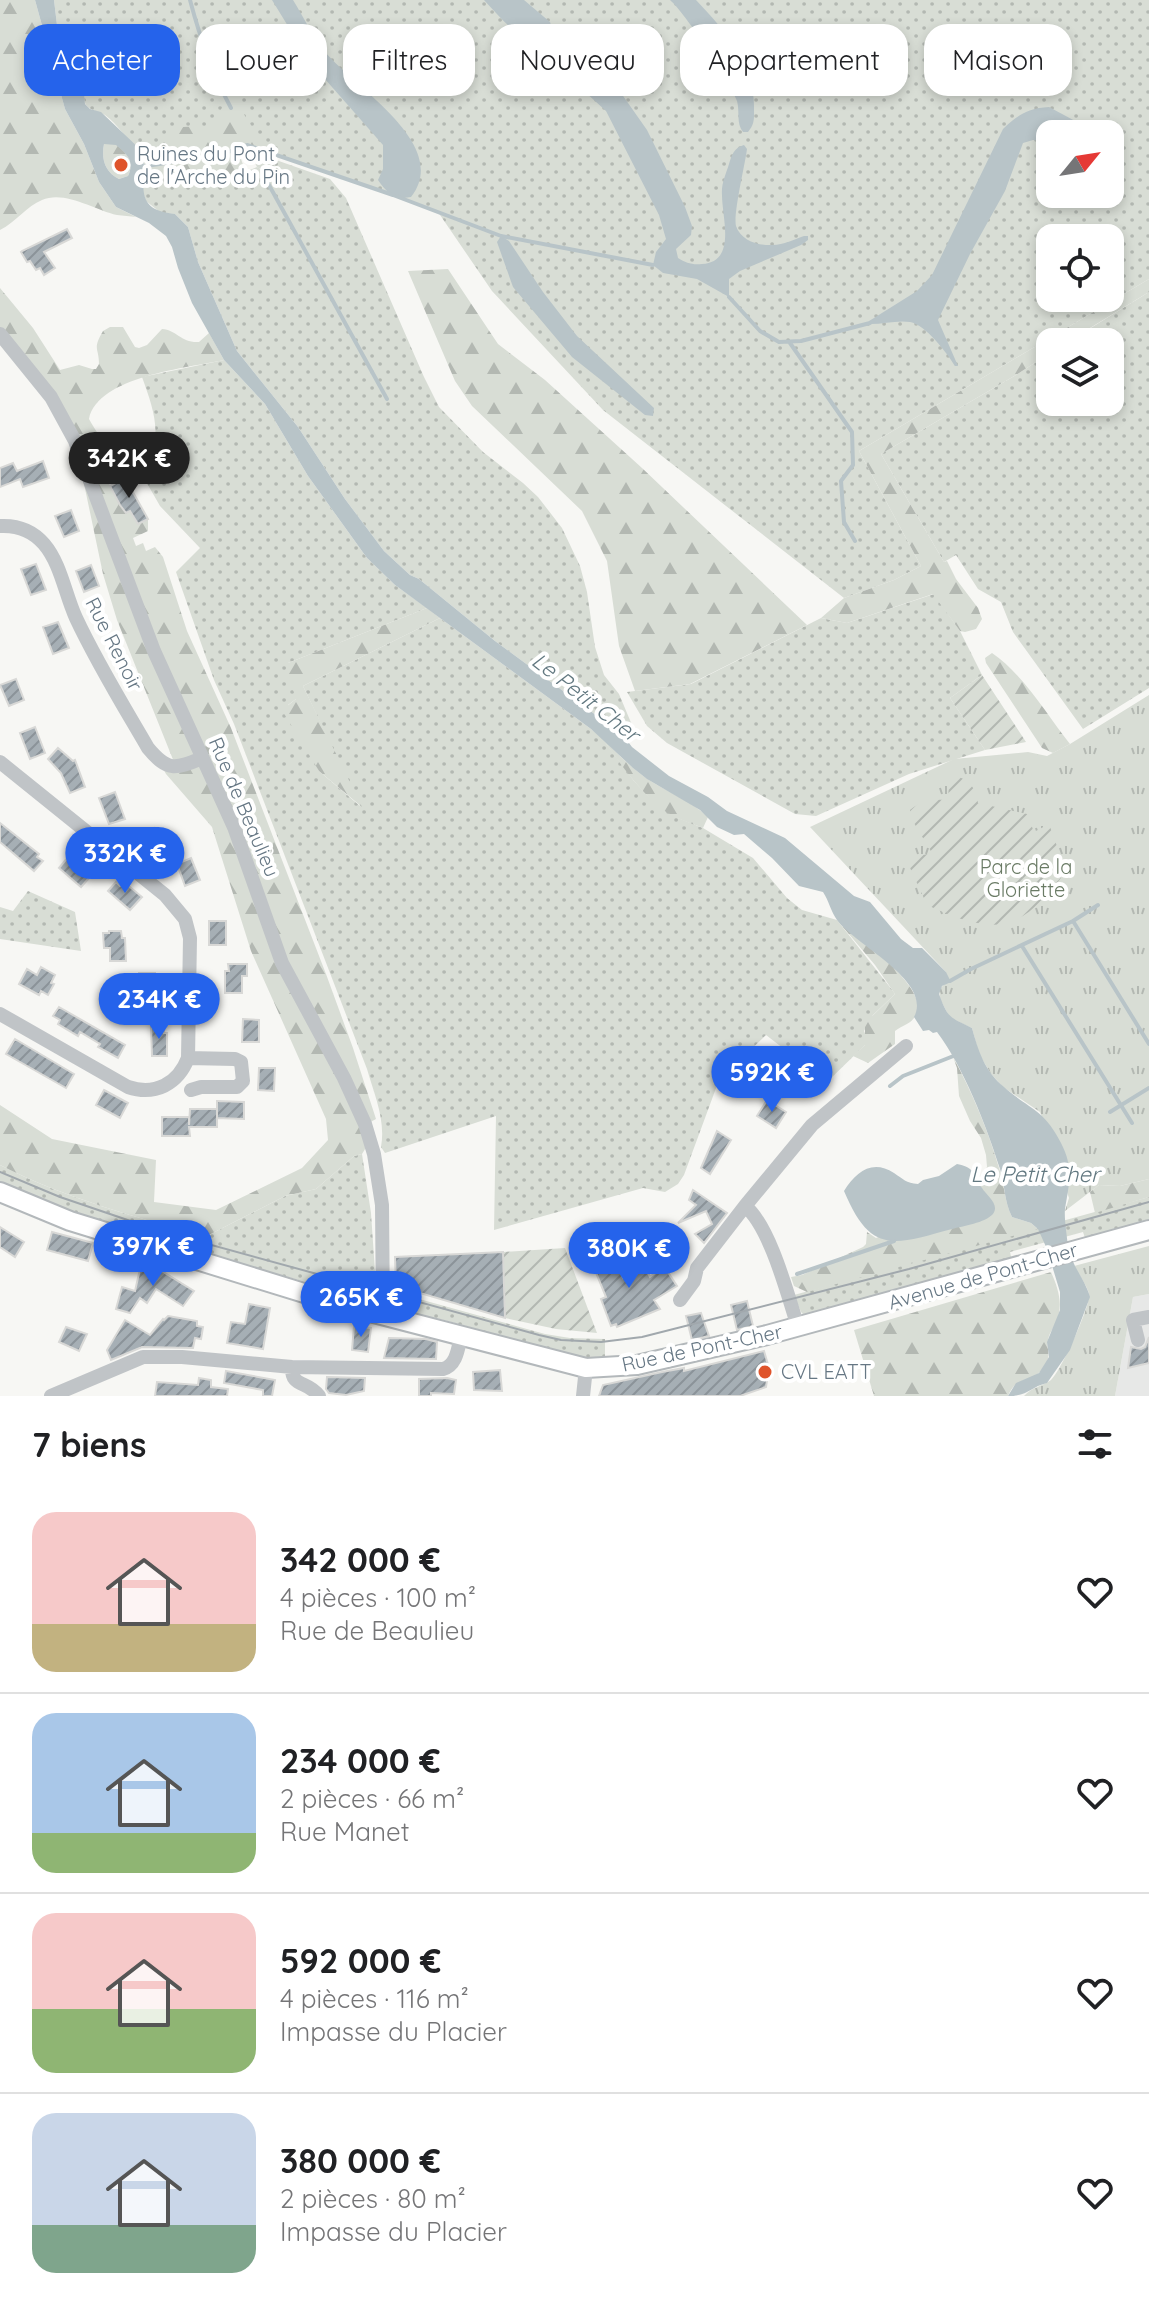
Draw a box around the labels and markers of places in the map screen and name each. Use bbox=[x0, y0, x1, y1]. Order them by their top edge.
place label: Ruines du Pont de l'Arche du Pin bbox=[137, 141, 290, 189]
marker: Ruines du Pont de l'Arche du Pin bbox=[112, 156, 130, 174]
pin: 342K € bbox=[64, 432, 194, 500]
pin: 332K € bbox=[60, 827, 190, 895]
pin: 234K € bbox=[94, 973, 224, 1041]
pin: 592K € bbox=[707, 1046, 837, 1114]
pin: 397K € bbox=[88, 1220, 218, 1288]
pin: 380K € bbox=[564, 1222, 694, 1290]
pin: 265K € bbox=[296, 1271, 426, 1339]
place label: CVL EATT bbox=[781, 1359, 872, 1384]
marker: CVL EATT bbox=[756, 1363, 774, 1381]

